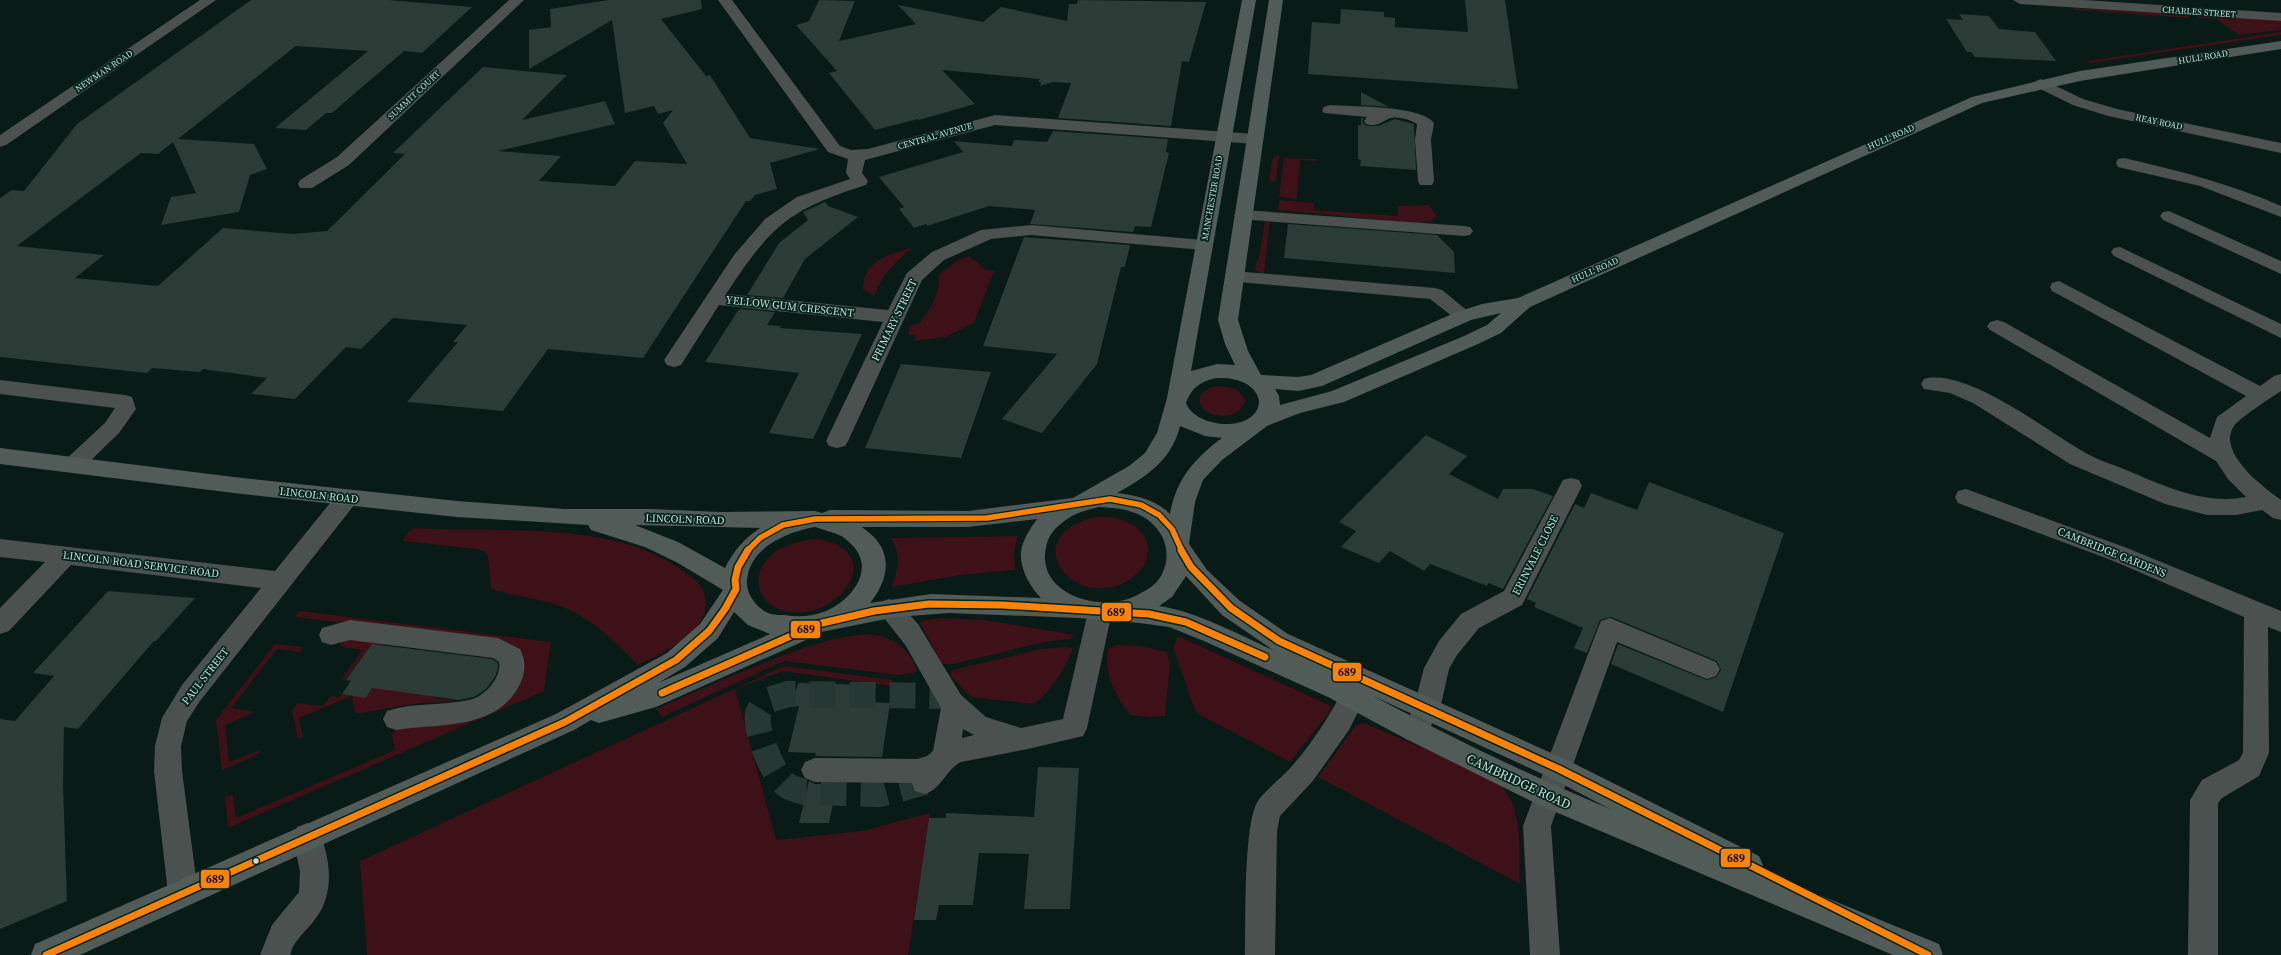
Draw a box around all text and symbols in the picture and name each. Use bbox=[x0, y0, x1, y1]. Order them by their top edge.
street label: CHARLES STREET bbox=[2162, 3, 2237, 21]
street label: NEWMAN ROAD bbox=[73, 47, 135, 95]
street label: HULL ROAD bbox=[2177, 47, 2229, 67]
street label: SUMMIT COURT bbox=[385, 67, 443, 122]
street label: REAY ROAD bbox=[2134, 111, 2184, 133]
street label: CENTRAL AVENUE bbox=[896, 119, 974, 152]
street label: HULL ROAD bbox=[1866, 121, 1916, 153]
street label: MANCHESTER ROAD bbox=[1199, 155, 1225, 241]
street label: HULL ROAD bbox=[1570, 254, 1620, 286]
street label: PRIMARY STREET bbox=[868, 276, 921, 364]
street label: YELLOW GUM CRESCENT bbox=[725, 292, 855, 321]
street label: LINCOLN ROAD bbox=[279, 484, 359, 507]
street label: LINCOLN ROAD bbox=[645, 511, 725, 528]
street label: ERINVALE CLOSE bbox=[1509, 512, 1562, 598]
street label: CAMBRIDGE GARDENS bbox=[2055, 524, 2169, 581]
street label: LINCOLN ROAD SERVICE ROAD bbox=[62, 547, 220, 582]
line badge: 689 bbox=[1101, 602, 1132, 622]
text: 689 bbox=[1107, 605, 1125, 620]
line badge: 689 bbox=[790, 620, 821, 639]
text: 689 bbox=[797, 622, 815, 637]
street label: PAUL STREET bbox=[178, 644, 233, 708]
line badge: 689 bbox=[1332, 662, 1362, 682]
text: 689 bbox=[1338, 665, 1356, 680]
street label: CAMBRIDGE ROAD bbox=[1464, 750, 1574, 813]
line badge: 689 bbox=[1720, 848, 1751, 868]
text: 689 bbox=[1727, 851, 1745, 866]
unlabelled marker bbox=[251, 856, 261, 866]
line badge: 689 bbox=[200, 869, 230, 889]
text: 689 bbox=[206, 872, 224, 887]

